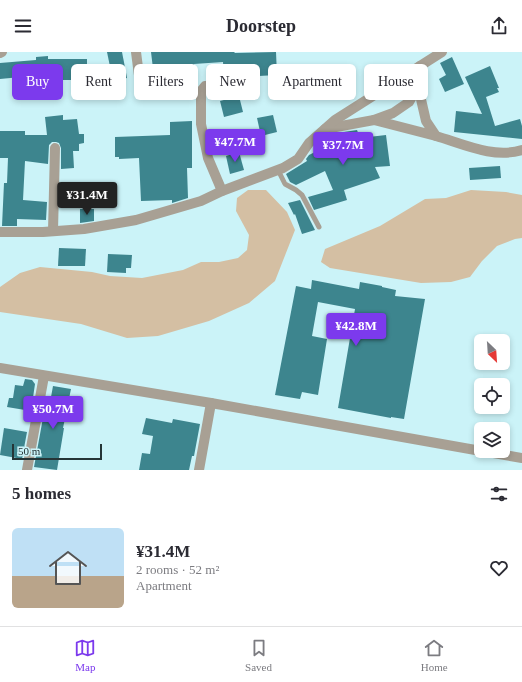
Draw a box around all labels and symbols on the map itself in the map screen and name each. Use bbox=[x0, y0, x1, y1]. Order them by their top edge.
pin: ¥47.7M bbox=[202, 129, 268, 163]
pin: ¥37.7M bbox=[310, 132, 376, 166]
pin: ¥31.4M bbox=[54, 182, 120, 216]
pin: ¥42.8M bbox=[323, 313, 389, 347]
north arrow bbox=[474, 334, 510, 370]
pin: ¥50.7M bbox=[20, 396, 86, 430]
scale bar bbox=[12, 442, 102, 461]

